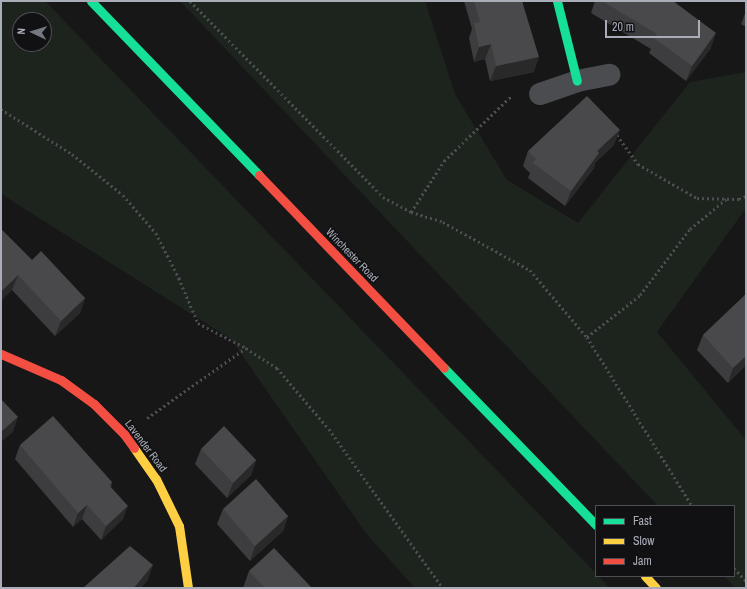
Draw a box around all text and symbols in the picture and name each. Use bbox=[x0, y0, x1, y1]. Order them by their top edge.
north arrow bbox=[12, 12, 52, 52]
scale bar bbox=[607, 12, 702, 38]
text: 20 m bbox=[612, 19, 634, 35]
text: N bbox=[14, 28, 28, 35]
street label: Winchester Road bbox=[323, 225, 381, 285]
street label: Lavender Road bbox=[122, 417, 170, 475]
legend bbox=[595, 505, 735, 577]
text: Fast bbox=[633, 513, 652, 529]
text: Slow bbox=[633, 533, 654, 549]
text: Jam bbox=[633, 553, 652, 569]

